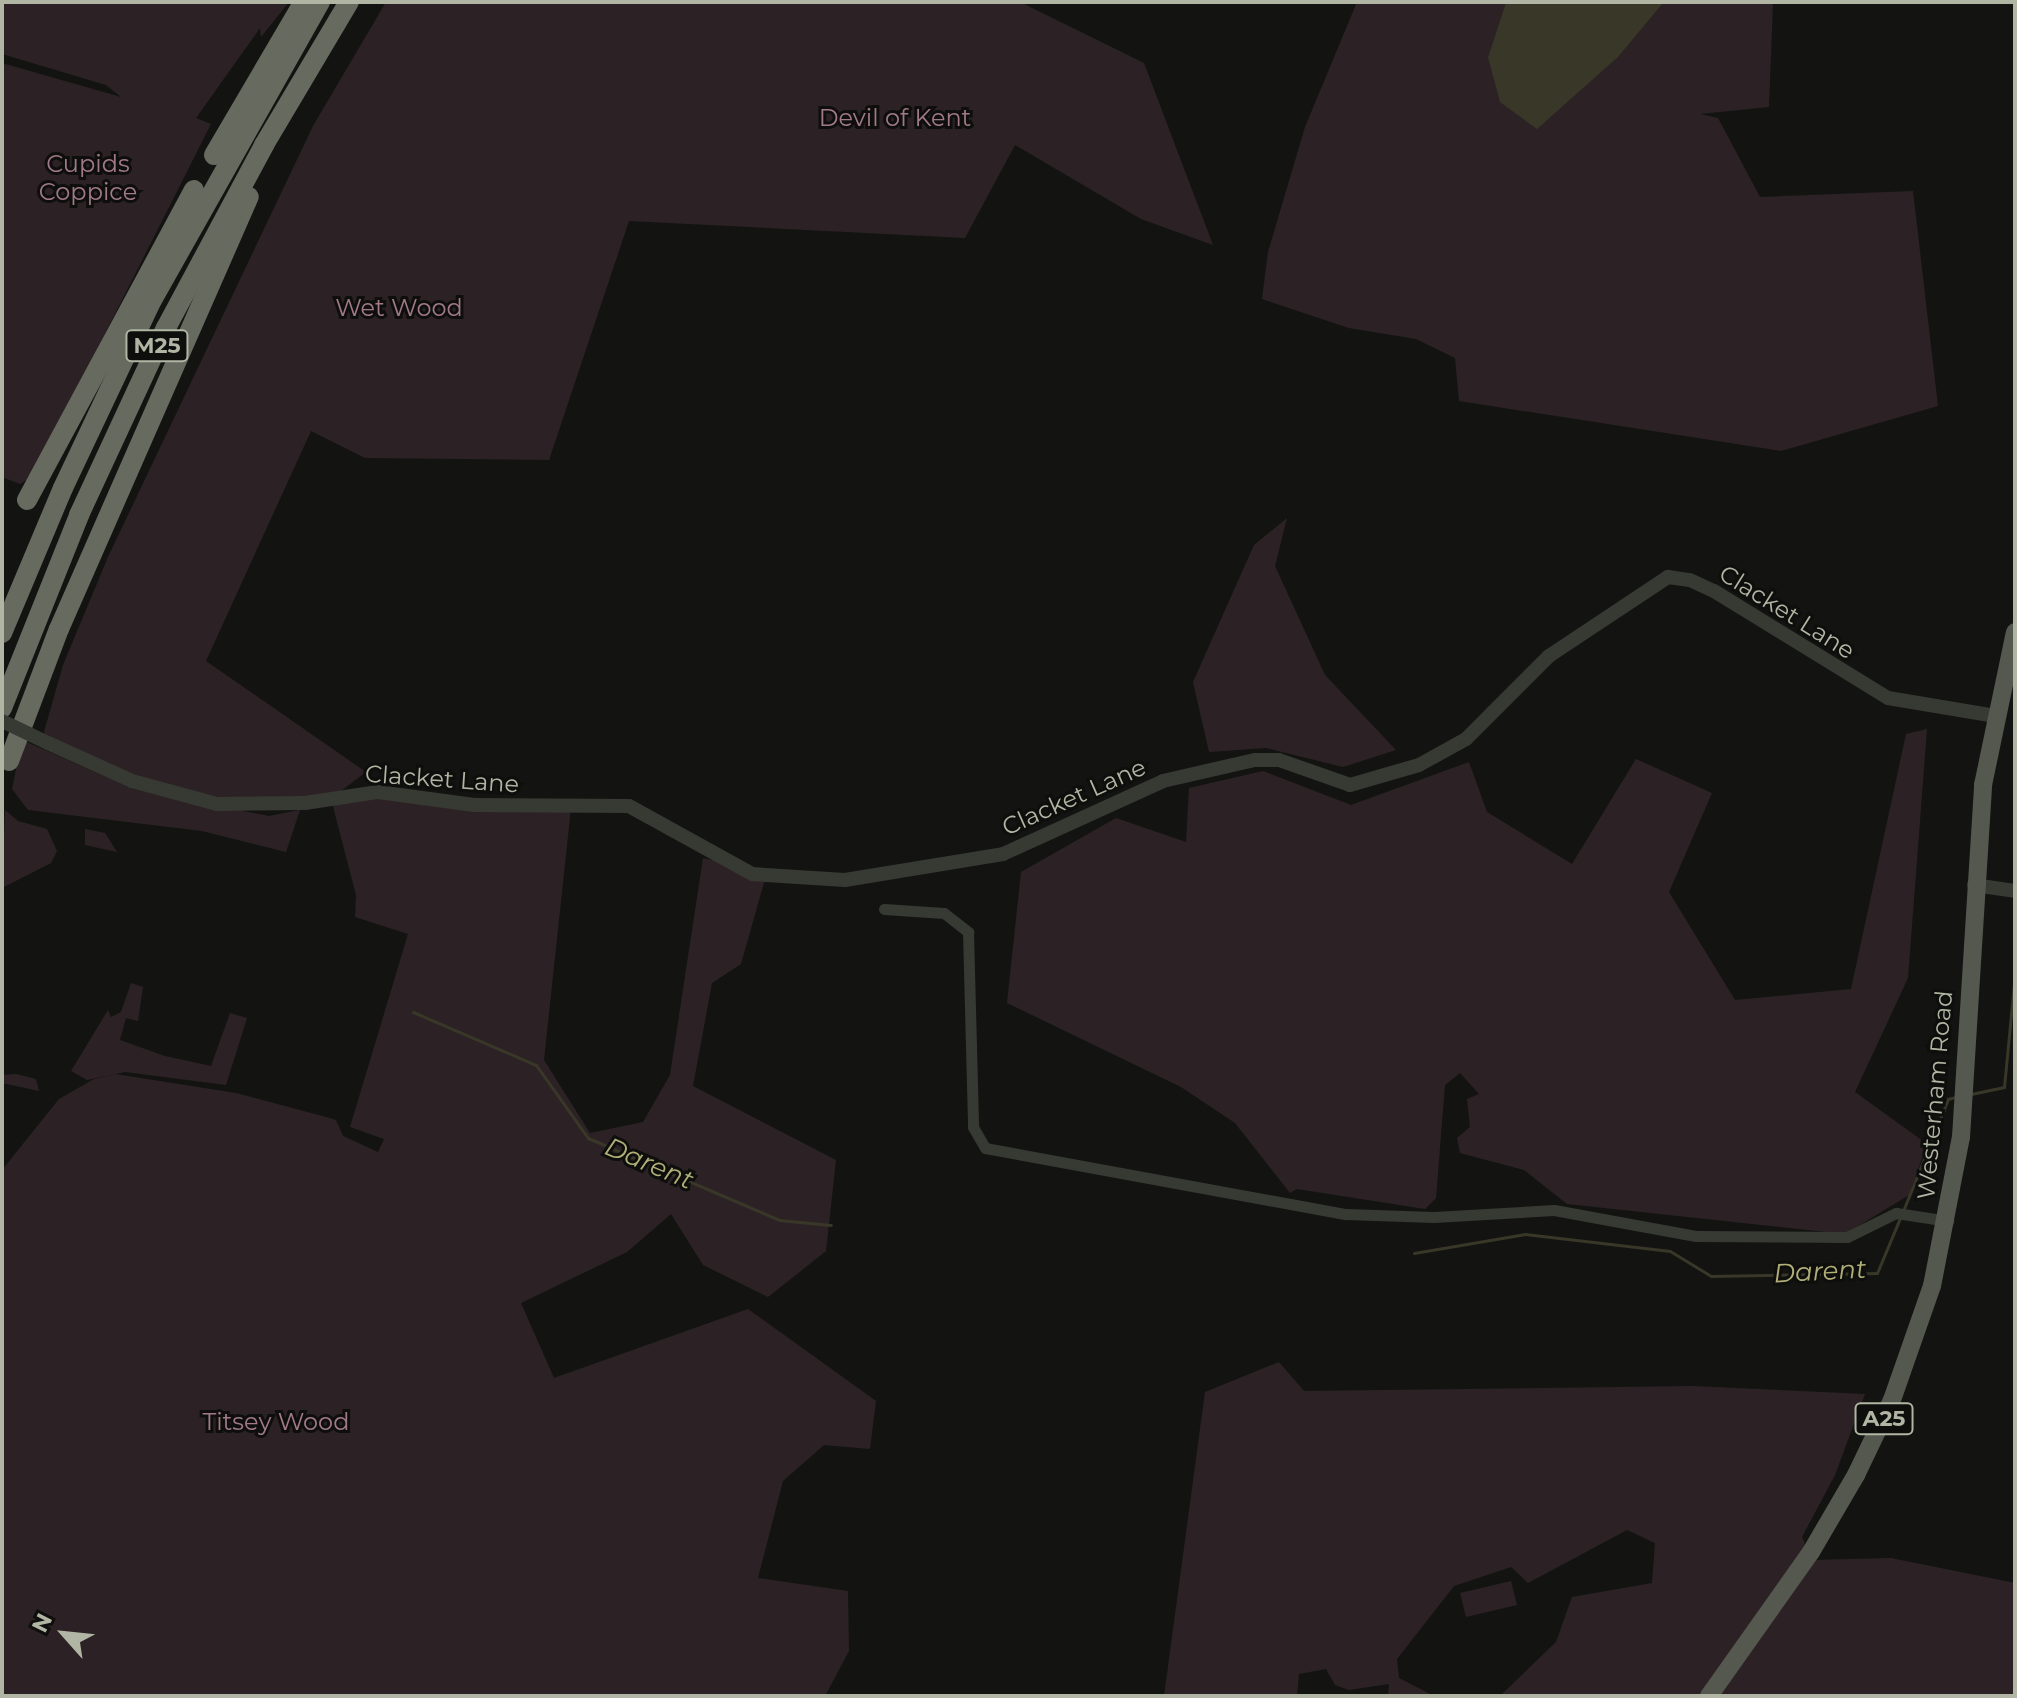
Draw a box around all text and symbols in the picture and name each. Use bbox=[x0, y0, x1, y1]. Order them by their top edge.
park label: Devil of Kent bbox=[819, 104, 971, 132]
park label: Cupids Coppice bbox=[39, 150, 137, 206]
park label: Wet Wood bbox=[335, 294, 463, 322]
road number: M25 bbox=[125, 328, 189, 364]
street label: Clacket Lane bbox=[1714, 559, 1860, 665]
street label: Clacket Lane bbox=[998, 752, 1150, 842]
street label: Clacket Lane bbox=[364, 759, 520, 799]
street label: Westerham Road bbox=[1912, 989, 1958, 1201]
water label: Darent bbox=[600, 1131, 698, 1197]
water label: Darent bbox=[1773, 1254, 1867, 1290]
road number: A25 bbox=[1854, 1401, 1914, 1437]
park label: Titsey Wood bbox=[203, 1408, 349, 1436]
north arrow bbox=[24, 1594, 104, 1674]
text: N bbox=[26, 1609, 58, 1637]

